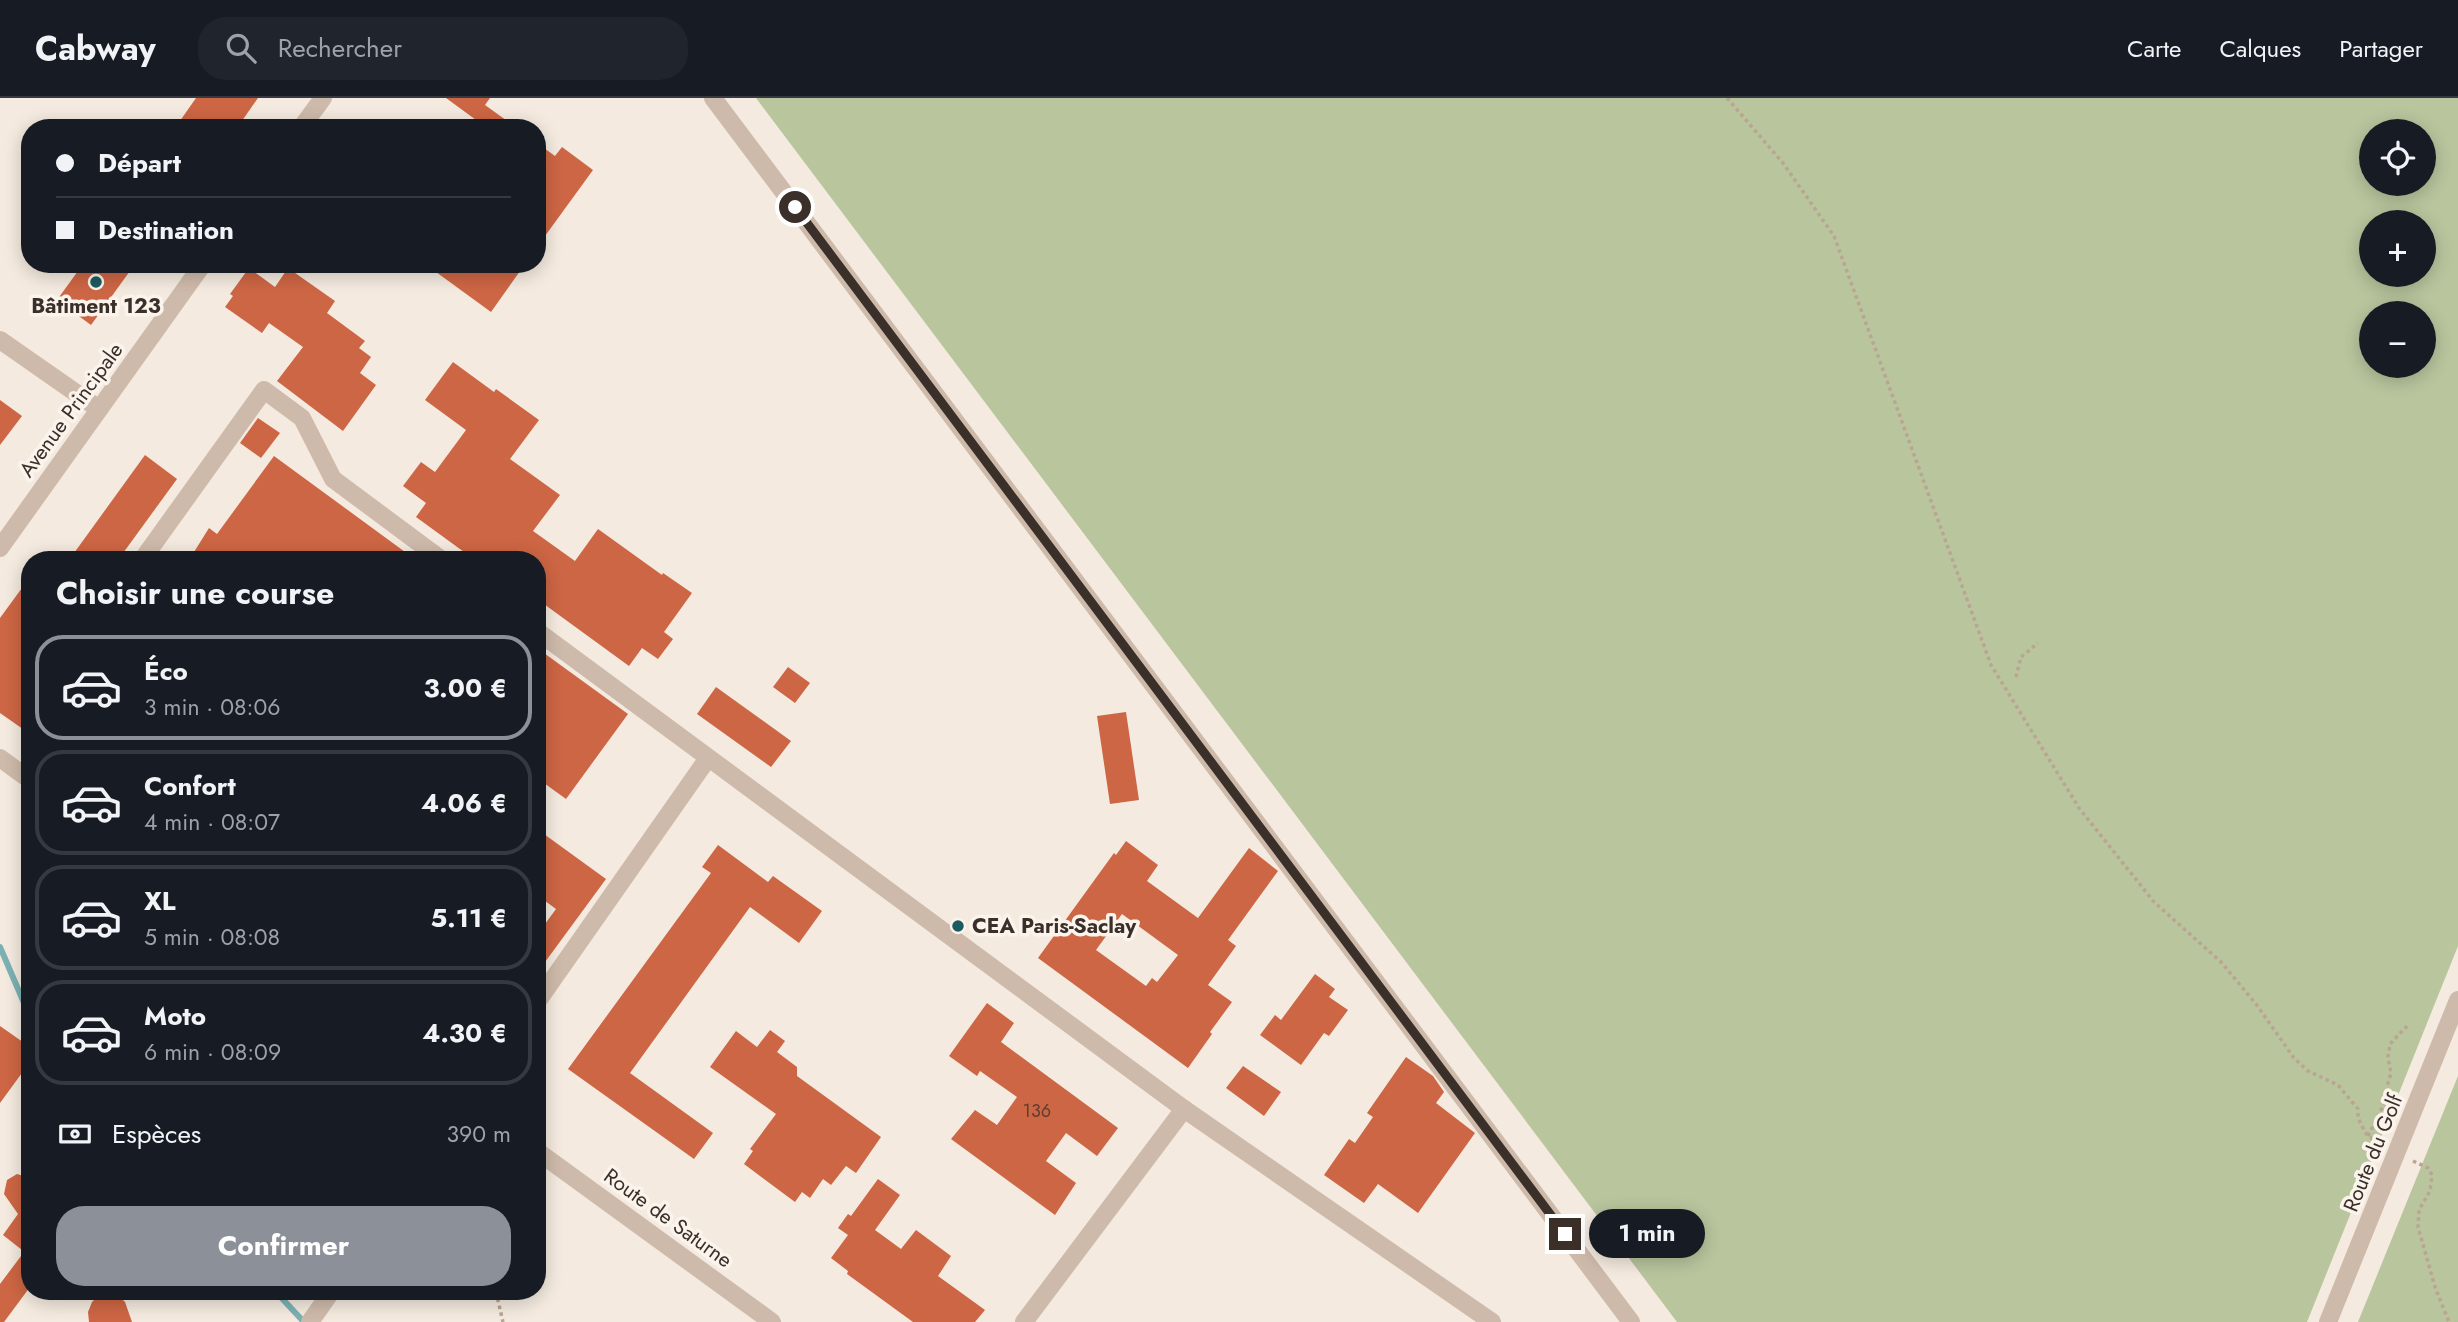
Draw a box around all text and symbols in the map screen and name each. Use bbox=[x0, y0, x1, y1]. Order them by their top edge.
search box bbox=[198, 17, 688, 80]
text: Cabway bbox=[35, 25, 156, 72]
icon: search bbox=[222, 29, 260, 67]
text: Rechercher bbox=[278, 29, 402, 67]
text: Carte bbox=[2127, 31, 2181, 66]
text: Calques bbox=[2219, 31, 2301, 66]
text: Partager bbox=[2339, 31, 2423, 66]
map controls bbox=[2359, 119, 2436, 378]
button: locate bbox=[2359, 119, 2436, 196]
text: Départ bbox=[98, 144, 181, 182]
route start bbox=[779, 191, 811, 223]
button: + bbox=[2359, 210, 2436, 287]
text: Destination bbox=[98, 211, 234, 249]
marker: Bâtiment 123 bbox=[88, 274, 104, 290]
place label: Bâtiment 123 bbox=[31, 291, 161, 321]
button: − bbox=[2359, 301, 2436, 378]
street label: Avenue Principale bbox=[12, 336, 130, 483]
text: Choisir une course bbox=[56, 570, 334, 616]
text: Éco bbox=[144, 652, 188, 690]
icon: car bbox=[60, 656, 123, 719]
text: 3.00 € bbox=[424, 669, 507, 707]
text: 3 min · 08:06 bbox=[144, 690, 280, 724]
text: Confort bbox=[144, 767, 236, 805]
icon: car bbox=[60, 771, 123, 834]
text: 4.06 € bbox=[421, 784, 507, 822]
text: 4 min · 08:07 bbox=[144, 805, 280, 839]
text: XL bbox=[144, 882, 176, 920]
icon: car bbox=[60, 886, 123, 949]
text: 5.11 € bbox=[431, 899, 507, 937]
place label: CEA Paris-Saclay bbox=[972, 911, 1137, 941]
marker: CEA Paris-Saclay bbox=[950, 918, 966, 934]
text: 5 min · 08:08 bbox=[144, 920, 280, 954]
text: Moto bbox=[144, 997, 206, 1035]
icon: car bbox=[60, 1001, 123, 1064]
text: 4.30 € bbox=[422, 1014, 507, 1052]
text: 6 min · 08:09 bbox=[144, 1035, 281, 1069]
street label: Route du Golf bbox=[2336, 1089, 2411, 1216]
house number: 136 bbox=[1023, 1098, 1051, 1124]
icon: cash bbox=[56, 1115, 94, 1153]
text: Espèces bbox=[112, 1115, 201, 1153]
text: 390 m bbox=[447, 1117, 511, 1151]
street label: Route de Saturne bbox=[598, 1161, 739, 1275]
button: Confirmer bbox=[56, 1206, 511, 1286]
callout: 1 min bbox=[1590, 1210, 1705, 1258]
text: 1 min bbox=[1618, 1216, 1676, 1250]
route end bbox=[1549, 1218, 1581, 1250]

